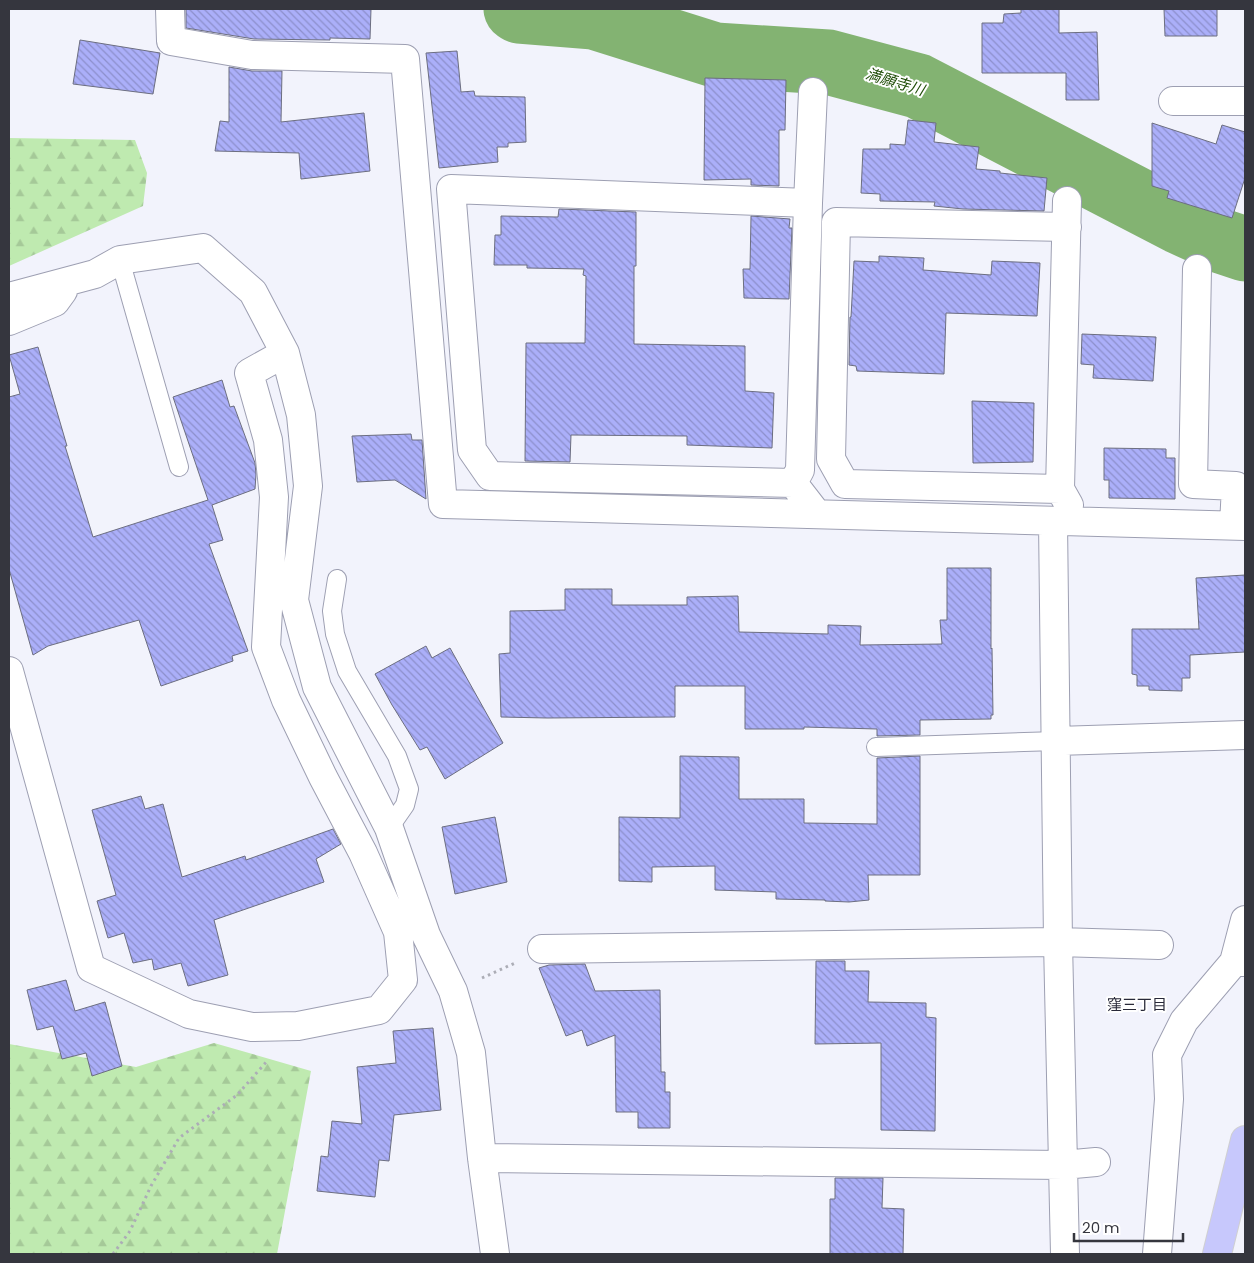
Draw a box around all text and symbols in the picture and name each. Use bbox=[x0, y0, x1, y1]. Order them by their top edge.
water label: 満願寺川 bbox=[863, 63, 929, 101]
district label: 窪三丁目 bbox=[1107, 994, 1167, 1015]
scale bar bbox=[1074, 1210, 1183, 1242]
text: 20 m bbox=[1082, 1217, 1120, 1238]

